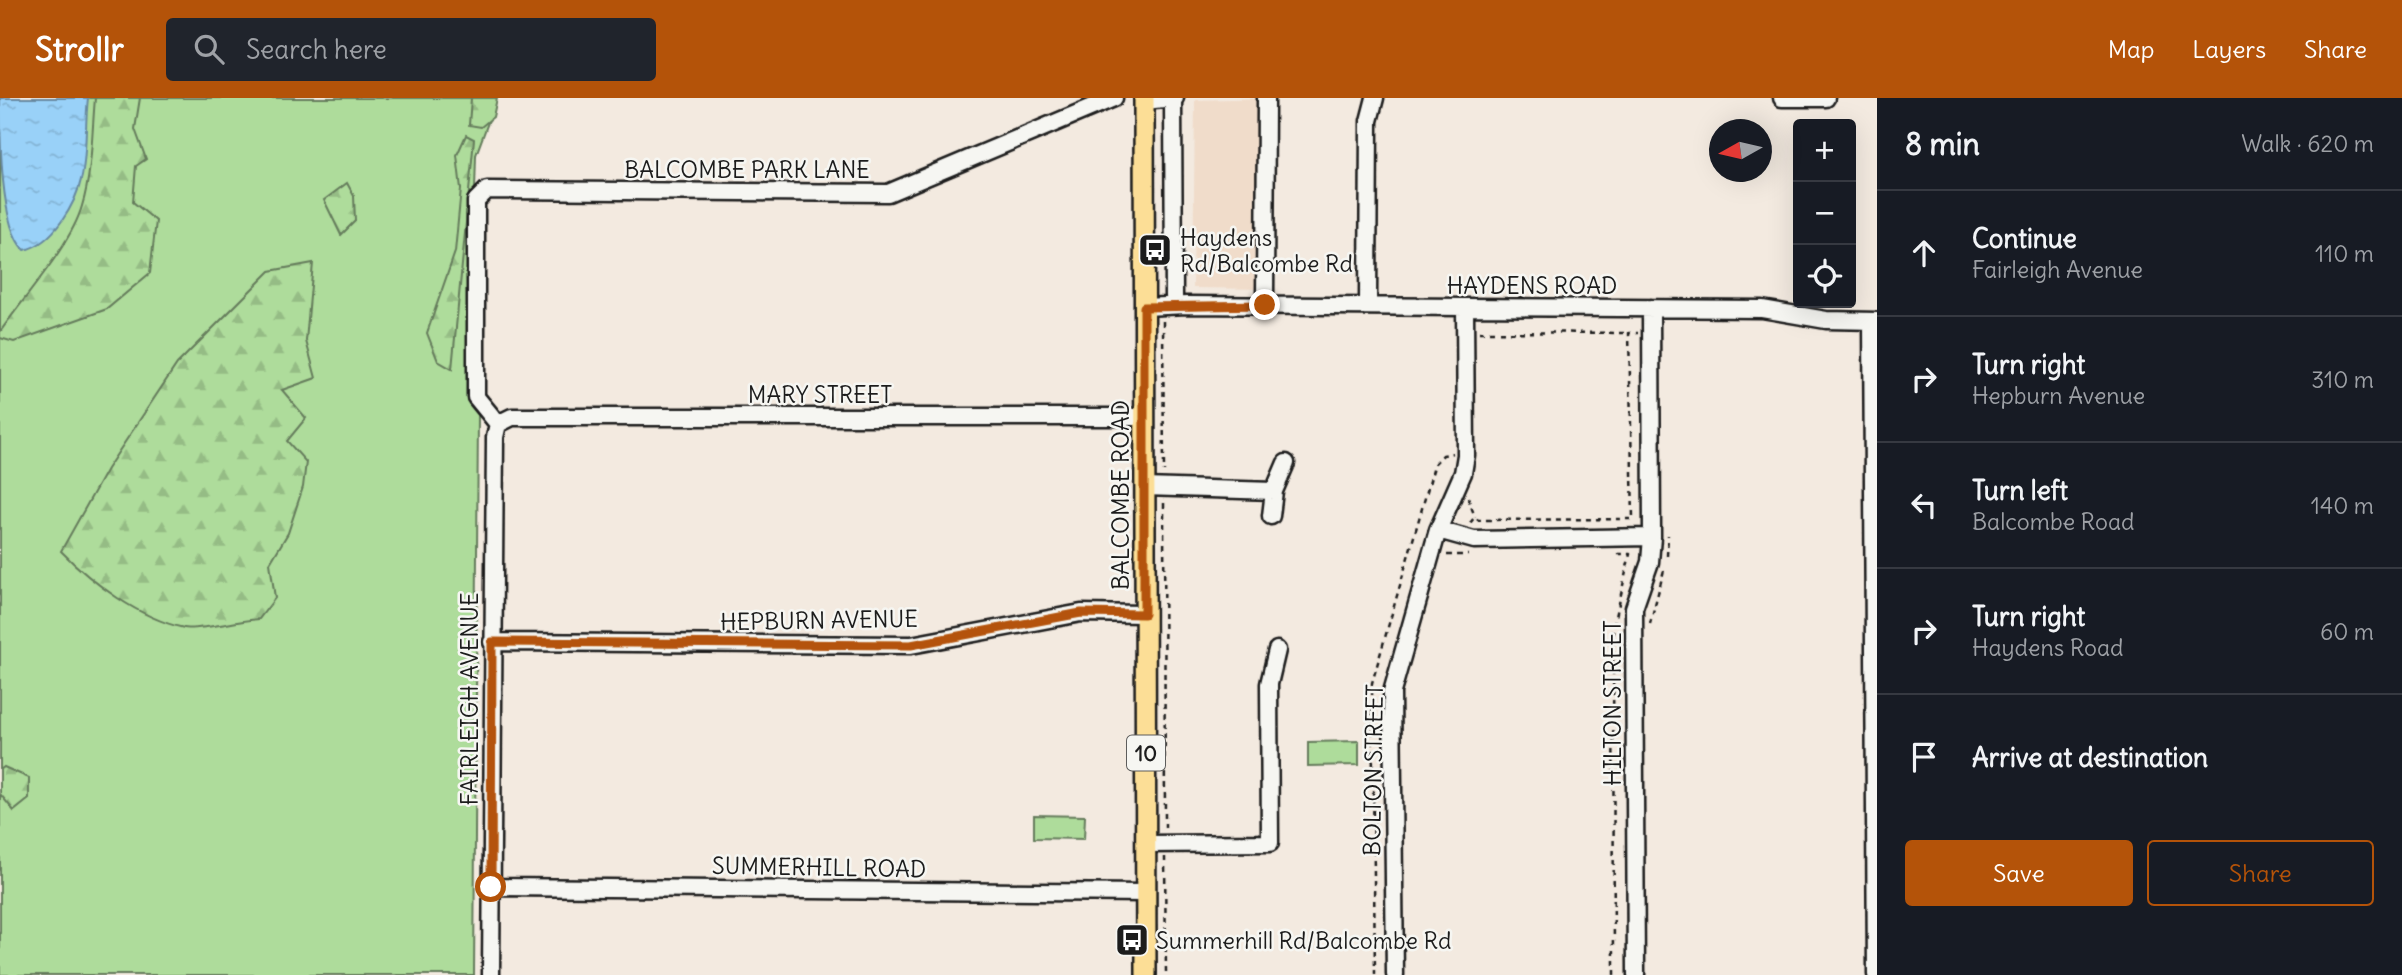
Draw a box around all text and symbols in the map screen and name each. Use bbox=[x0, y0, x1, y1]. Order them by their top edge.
search box bbox=[166, 18, 656, 81]
text: Strollr bbox=[35, 28, 124, 70]
icon: search bbox=[190, 30, 228, 68]
text: Search here bbox=[246, 33, 387, 66]
text: Map bbox=[2108, 34, 2154, 64]
text: Layers bbox=[2192, 34, 2266, 64]
text: Share bbox=[2304, 34, 2367, 64]
north arrow bbox=[1709, 119, 1772, 182]
map controls bbox=[1793, 119, 1856, 308]
button: + bbox=[1793, 119, 1856, 182]
text: 8 min bbox=[1905, 125, 1980, 163]
text: Walk · 620 m bbox=[2241, 129, 2374, 158]
street label: BALCOMBE PARK LANE bbox=[624, 155, 870, 184]
button: − bbox=[1793, 182, 1856, 245]
text: Continue bbox=[1972, 222, 2077, 255]
place label: Haydens Rd/Balcombe Rd bbox=[1180, 223, 1353, 278]
bus stop icon: Haydens Rd/Balcombe Rd bbox=[1136, 231, 1174, 269]
icon: ahead bbox=[1905, 234, 1943, 272]
text: 110 m bbox=[2315, 239, 2374, 268]
button: locate bbox=[1793, 245, 1856, 308]
text: Fairleigh Avenue bbox=[1972, 255, 2143, 284]
street label: HAYDENS ROAD bbox=[1447, 271, 1617, 300]
route end bbox=[1249, 289, 1280, 320]
text: Turn right bbox=[1972, 348, 2085, 381]
icon: right bbox=[1905, 360, 1943, 398]
text: 310 m bbox=[2311, 365, 2374, 394]
street label: MARY STREET bbox=[748, 380, 892, 409]
text: Hepburn Avenue bbox=[1972, 381, 2145, 410]
street label: BALCOMBE ROAD bbox=[1106, 400, 1135, 590]
text: Turn left bbox=[1972, 474, 2068, 507]
icon: left bbox=[1905, 486, 1943, 524]
text: 140 m bbox=[2311, 491, 2374, 520]
text: Balcombe Road bbox=[1972, 507, 2134, 536]
street label: FAIRLEIGH AVENUE bbox=[455, 593, 484, 805]
text: Turn right bbox=[1972, 600, 2085, 633]
street label: HEPBURN AVENUE bbox=[720, 604, 918, 636]
icon: right bbox=[1905, 612, 1943, 650]
text: 60 m bbox=[2320, 617, 2374, 646]
street label: HILTON STREET bbox=[1598, 620, 1627, 786]
text: Haydens Road bbox=[1972, 633, 2124, 662]
street label: BOLTON STREET bbox=[1357, 684, 1389, 856]
road number: 10 bbox=[1127, 736, 1165, 770]
icon: arrive bbox=[1905, 738, 1943, 776]
text: Arrive at destination bbox=[1972, 741, 2208, 774]
button: Save bbox=[1905, 840, 2133, 906]
button: Share bbox=[2147, 840, 2374, 906]
street label: SUMMERHILL ROAD bbox=[712, 851, 926, 883]
route start bbox=[475, 871, 506, 902]
bus stop icon: Summerhill Rd/Balcombe Rd bbox=[1113, 921, 1151, 959]
place label: Summerhill Rd/Balcombe Rd bbox=[1156, 926, 1451, 955]

